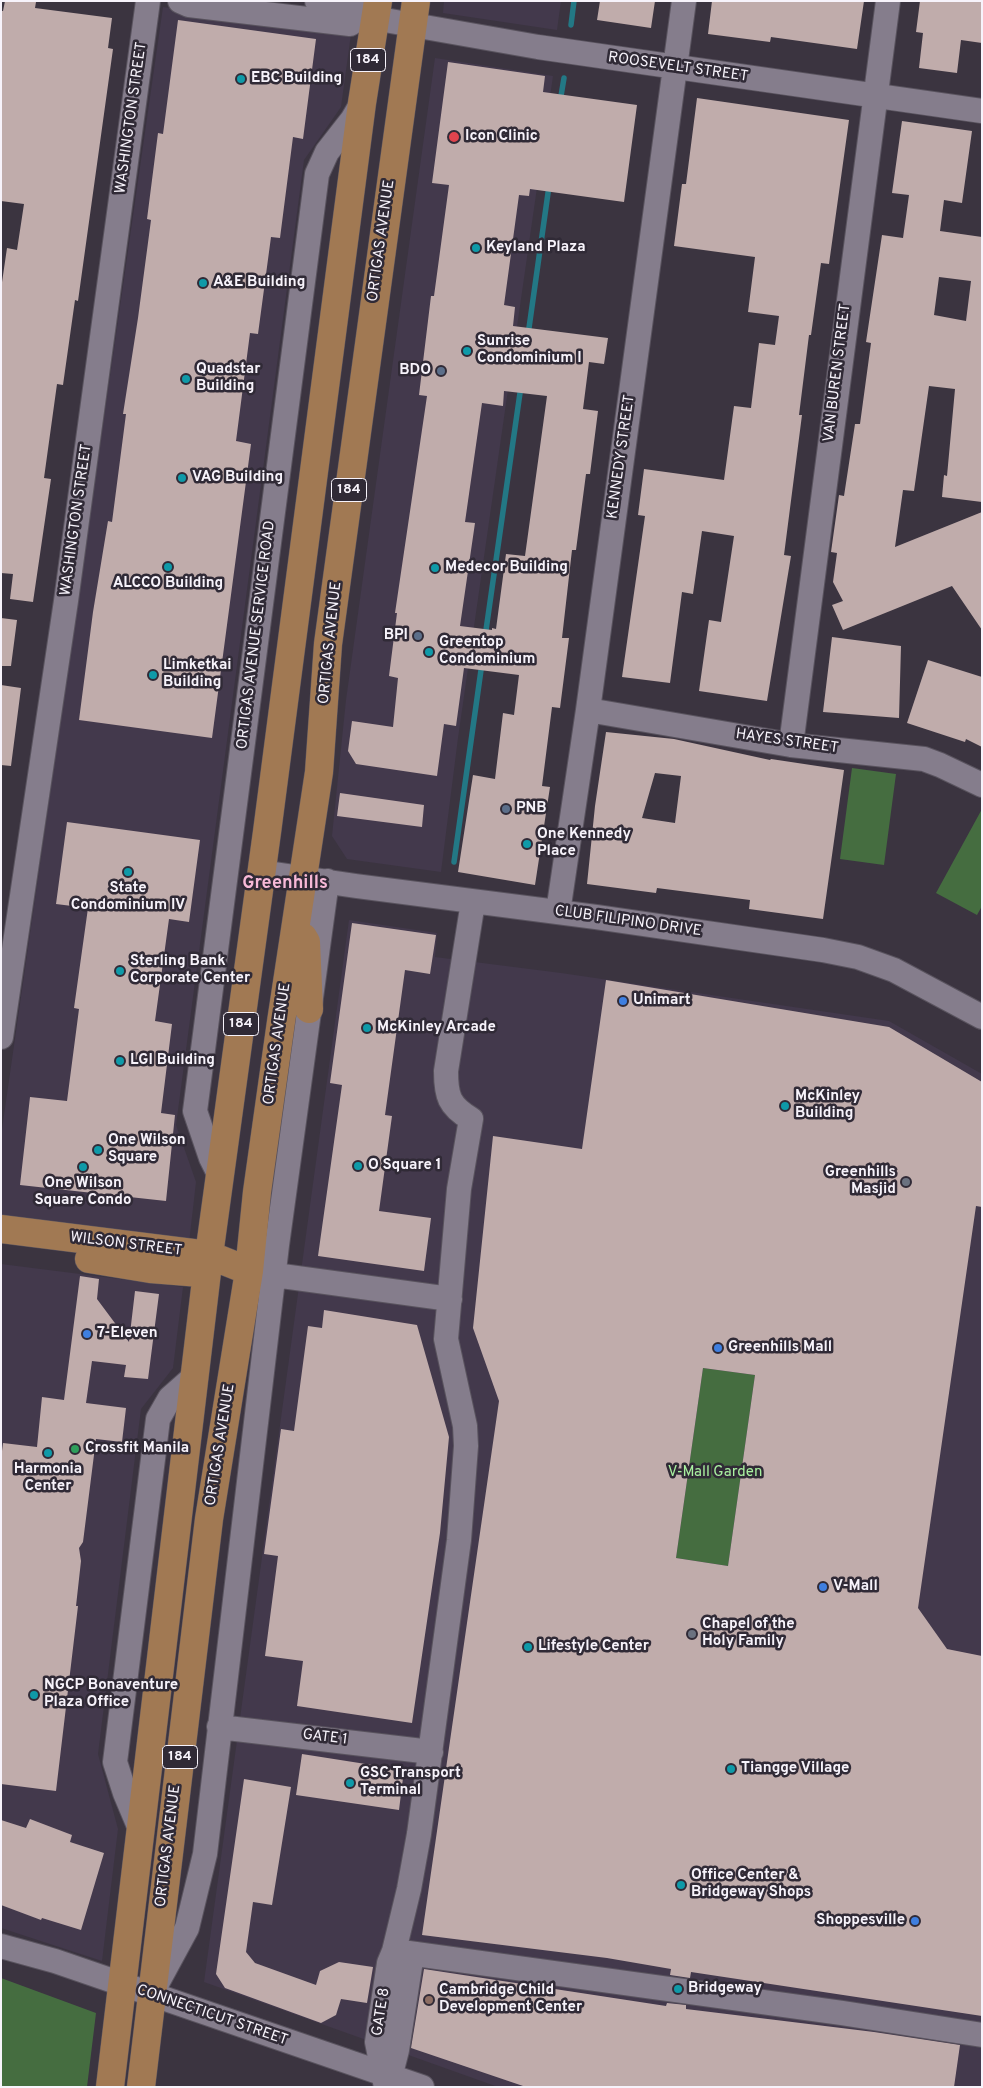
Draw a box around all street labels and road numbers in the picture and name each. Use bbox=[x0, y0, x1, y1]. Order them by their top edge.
street label: WASHINGTON STREET bbox=[112, 41, 152, 195]
road number: 184 bbox=[350, 48, 386, 72]
street label: ROOSEVELT STREET bbox=[607, 49, 749, 87]
street label: ORTIGAS AVENUE bbox=[365, 179, 399, 303]
street label: VAN BUREN STREET bbox=[821, 303, 855, 443]
street label: KENNEDY STREET bbox=[604, 394, 640, 520]
street label: WASHINGTON STREET bbox=[57, 443, 97, 597]
road number: 184 bbox=[332, 478, 366, 502]
street label: ORTIGAS AVENUE SERVICE ROAD bbox=[234, 520, 280, 750]
street label: ORTIGAS AVENUE bbox=[316, 581, 346, 705]
street label: HAYES STREET bbox=[734, 726, 840, 758]
street label: CLUB FILIPINO DRIVE bbox=[553, 903, 703, 941]
street label: ORTIGAS AVENUE bbox=[261, 982, 295, 1106]
road number: 184 bbox=[224, 1012, 258, 1036]
street label: WILSON STREET bbox=[69, 1229, 183, 1261]
street label: ORTIGAS AVENUE bbox=[202, 1383, 240, 1507]
street label: GATE 1 bbox=[301, 1726, 349, 1750]
road number: 184 bbox=[162, 1745, 198, 1768]
street label: ORTIGAS AVENUE bbox=[153, 1784, 185, 1908]
street label: CONNECTICUT STREET bbox=[134, 1982, 290, 2050]
street label: GATE 8 bbox=[369, 1986, 395, 2038]

